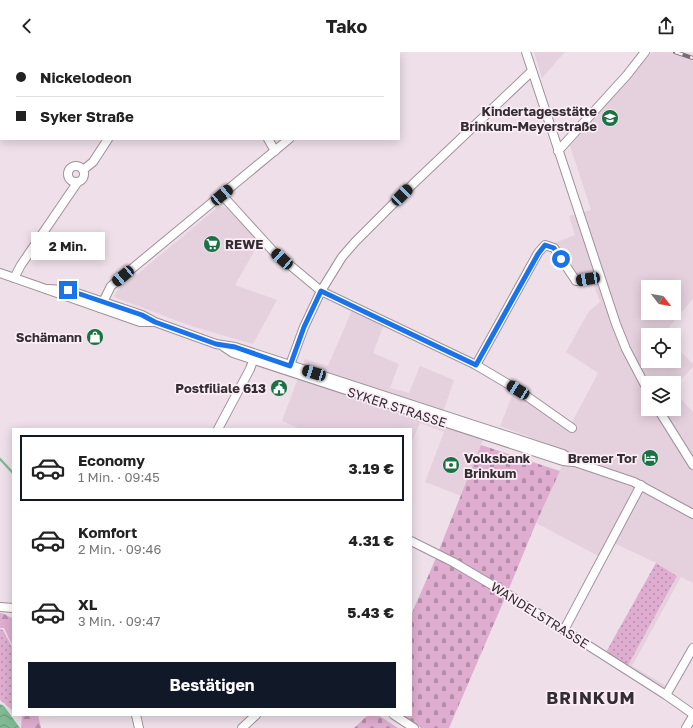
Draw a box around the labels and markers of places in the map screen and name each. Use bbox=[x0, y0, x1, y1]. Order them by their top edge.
place label: Kindertagesstätte Brinkum-Meyerstraße bbox=[460, 103, 597, 134]
school or university icon: Kindertagesstätte Brinkum-Meyerstraße bbox=[600, 108, 620, 128]
supermarket icon: REWE bbox=[202, 234, 222, 254]
place label: REWE bbox=[225, 236, 263, 252]
shop icon: Schämann bbox=[85, 327, 105, 347]
place label: Schämann bbox=[16, 329, 82, 345]
public building icon: Postfiliale 613 bbox=[269, 378, 289, 398]
place label: Postfiliale 613 bbox=[175, 380, 266, 396]
hotel icon: Bremer Tor bbox=[640, 448, 660, 468]
place label: Volksbank Brinkum bbox=[464, 450, 531, 481]
place label: Bremer Tor bbox=[568, 450, 637, 466]
bank icon: Volksbank Brinkum bbox=[441, 455, 461, 475]

